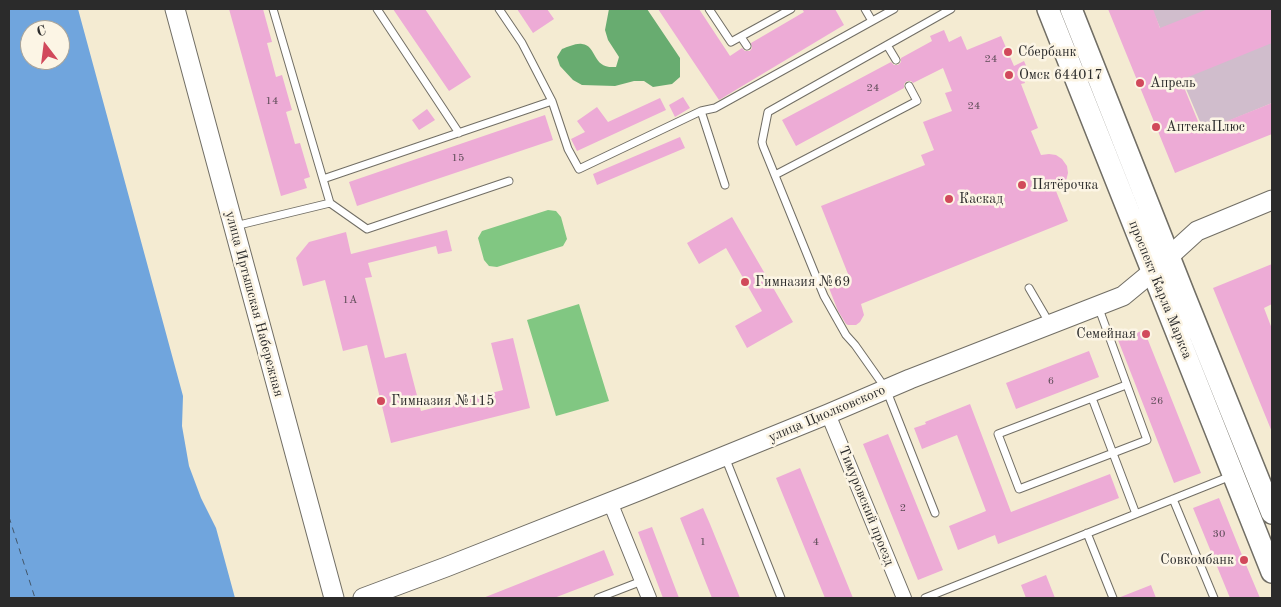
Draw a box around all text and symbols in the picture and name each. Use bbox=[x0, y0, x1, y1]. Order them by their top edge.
north arrow bbox=[20, 20, 70, 70]
text: С bbox=[35, 24, 48, 39]
place label: Сбербанк bbox=[1018, 44, 1077, 60]
marker: Сбербанк bbox=[1002, 46, 1014, 58]
house number: 24 bbox=[985, 52, 997, 66]
place label: Омск 644017 bbox=[1019, 67, 1103, 83]
marker: Омск 644017 bbox=[1003, 69, 1015, 81]
place label: Апрель bbox=[1150, 75, 1196, 91]
marker: Апрель bbox=[1134, 77, 1146, 89]
house number: 24 bbox=[867, 81, 879, 95]
house number: 14 bbox=[266, 94, 278, 108]
house number: 24 bbox=[968, 99, 980, 113]
place label: АптекаПлюс bbox=[1166, 119, 1245, 135]
marker: АптекаПлюс bbox=[1150, 121, 1162, 133]
house number: 15 bbox=[452, 151, 464, 165]
place label: Пятёрочка bbox=[1032, 177, 1098, 193]
marker: Пятёрочка bbox=[1016, 179, 1028, 191]
place label: Каскад bbox=[959, 191, 1003, 207]
marker: Каскад bbox=[943, 193, 955, 205]
street label: улица Иртышская Набережная bbox=[221, 209, 287, 399]
street label: проспект Карла Маркса bbox=[1125, 218, 1195, 362]
place label: Гимназия №69 bbox=[755, 274, 850, 290]
marker: Гимназия №69 bbox=[739, 276, 751, 288]
house number: 1А bbox=[343, 293, 357, 307]
place label: Семейная bbox=[1076, 326, 1136, 342]
marker: Семейная bbox=[1140, 328, 1152, 340]
house number: 6 bbox=[1048, 374, 1054, 388]
street label: улица Циолковского bbox=[766, 382, 888, 446]
place label: Гимназия №115 bbox=[391, 393, 494, 409]
house number: 26 bbox=[1151, 394, 1163, 408]
marker: Гимназия №115 bbox=[375, 395, 387, 407]
street label: Тимуровский проезд bbox=[834, 444, 898, 568]
house number: 2 bbox=[900, 501, 906, 515]
house number: 30 bbox=[1213, 527, 1225, 541]
house number: 1 bbox=[700, 535, 706, 549]
house number: 4 bbox=[813, 535, 819, 549]
place label: Совкомбанк bbox=[1160, 552, 1234, 568]
marker: Совкомбанк bbox=[1238, 554, 1250, 566]

